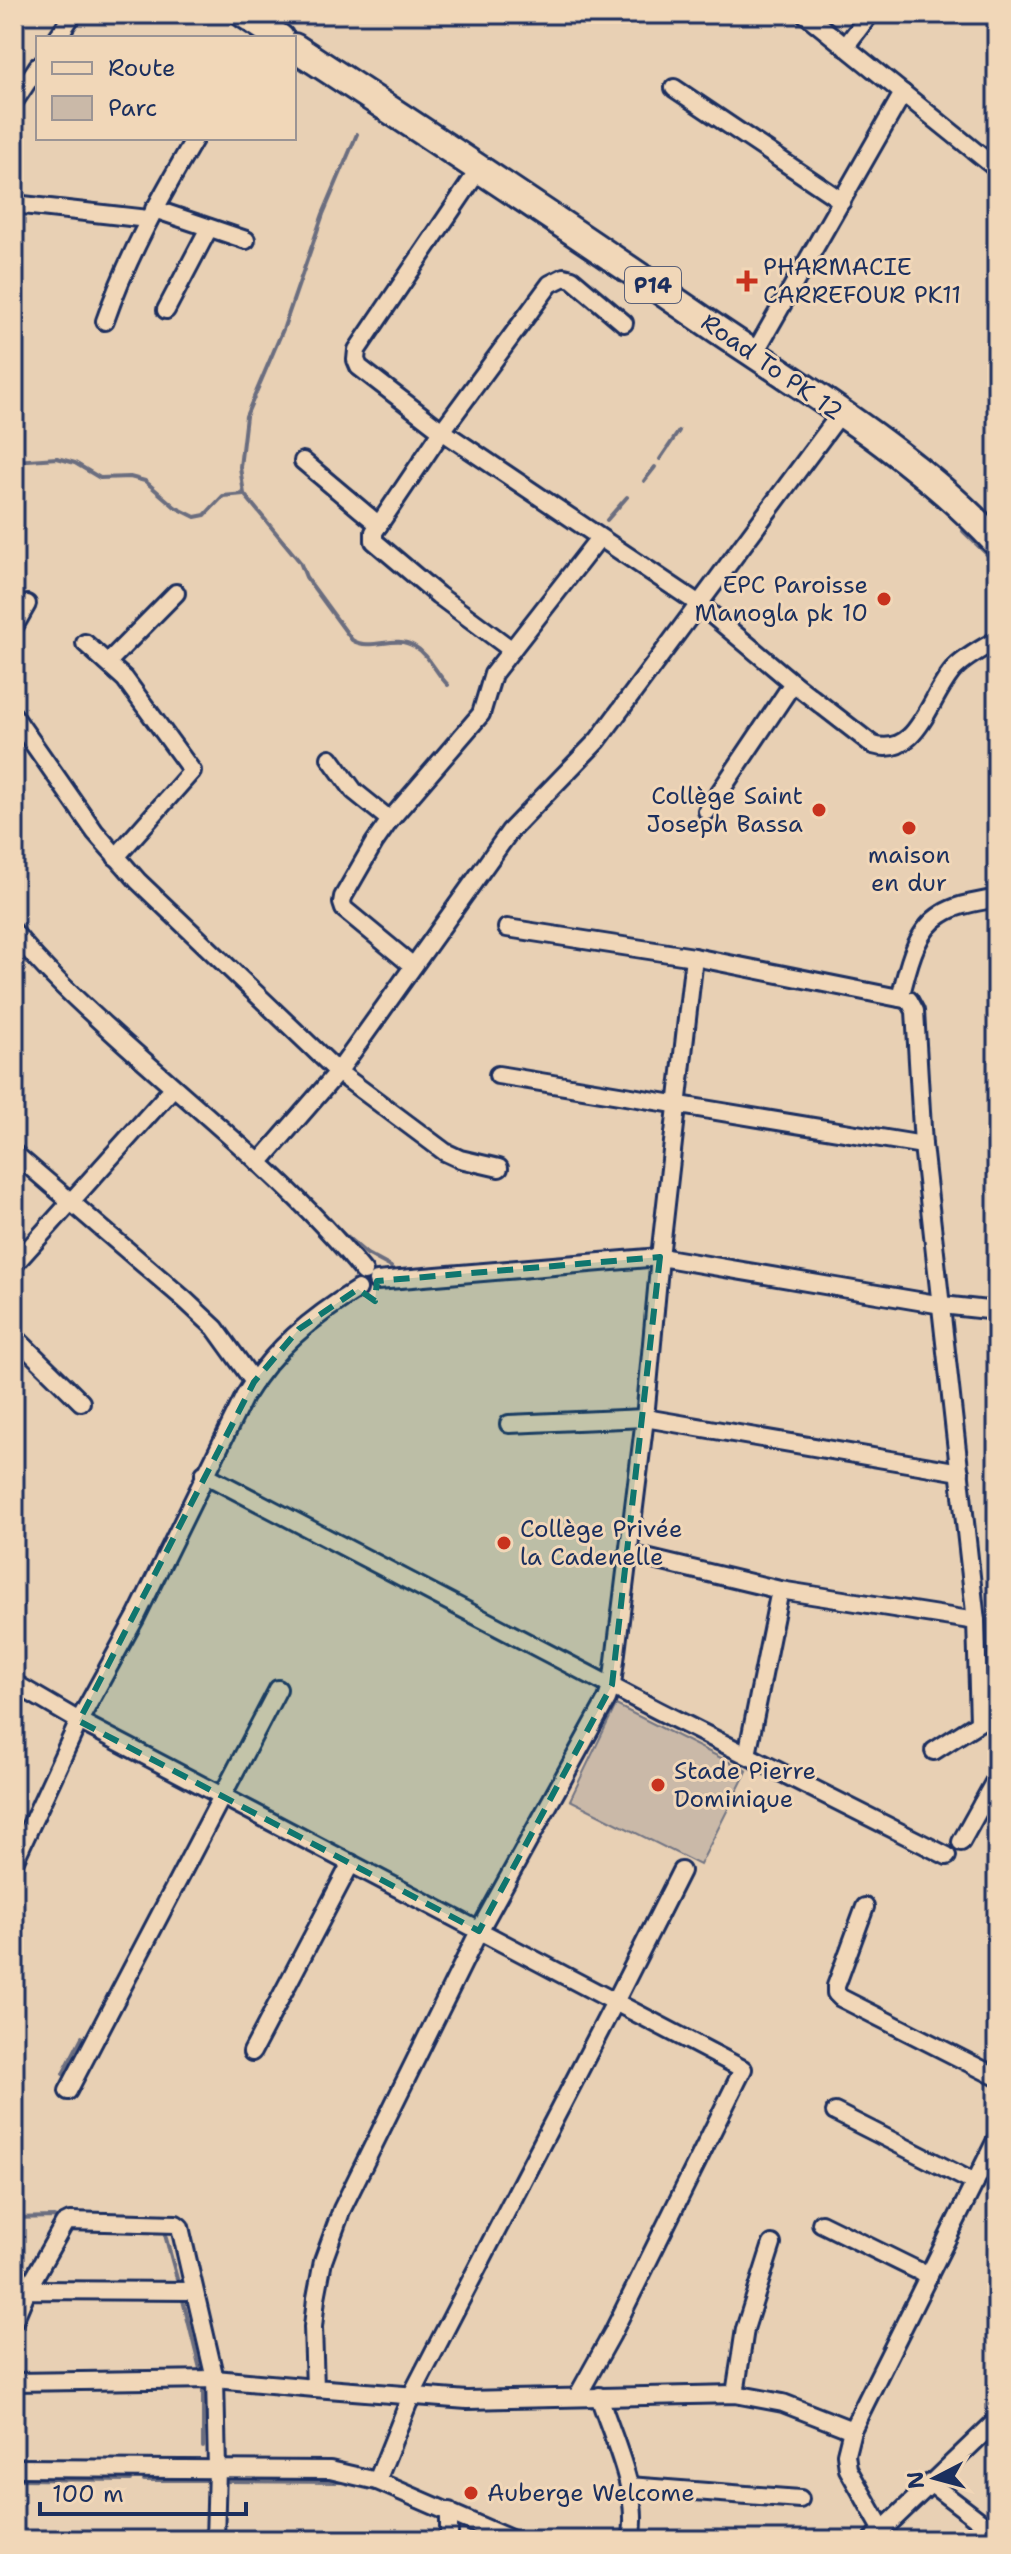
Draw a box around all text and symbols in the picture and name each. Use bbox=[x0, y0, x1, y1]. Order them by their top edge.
legend bbox=[36, 36, 296, 140]
text: Route bbox=[108, 52, 176, 84]
text: Parc bbox=[108, 92, 157, 124]
place label: PHARMACIE CARREFOUR PK11 bbox=[763, 251, 961, 311]
road number: P14 bbox=[625, 267, 681, 303]
marker: PHARMACIE CARREFOUR PK11 bbox=[738, 272, 756, 290]
street label: Road To PK 12 bbox=[695, 306, 849, 428]
place label: EPC Paroisse Manogla pk 10 bbox=[695, 569, 868, 629]
marker: EPC Paroisse Manogla pk 10 bbox=[875, 590, 893, 608]
place label: Collège Saint Joseph Bassa bbox=[646, 780, 803, 840]
marker: Collège Saint Joseph Bassa bbox=[810, 801, 828, 819]
marker: maison en dur bbox=[900, 819, 918, 837]
place label: maison en dur bbox=[868, 839, 950, 899]
place label: Collège Privée la Cadenelle bbox=[520, 1513, 683, 1573]
marker: Collège Privée la Cadenelle bbox=[495, 1534, 513, 1552]
place label: Stade Pierre Dominique bbox=[674, 1755, 816, 1815]
marker: Stade Pierre Dominique bbox=[649, 1776, 667, 1794]
north arrow bbox=[895, 2438, 975, 2518]
scale bar bbox=[40, 2466, 246, 2516]
text: N bbox=[900, 2470, 931, 2490]
place label: Auberge Welcome bbox=[487, 2477, 695, 2509]
text: 100 m bbox=[52, 2478, 124, 2510]
marker: Auberge Welcome bbox=[462, 2484, 480, 2502]

